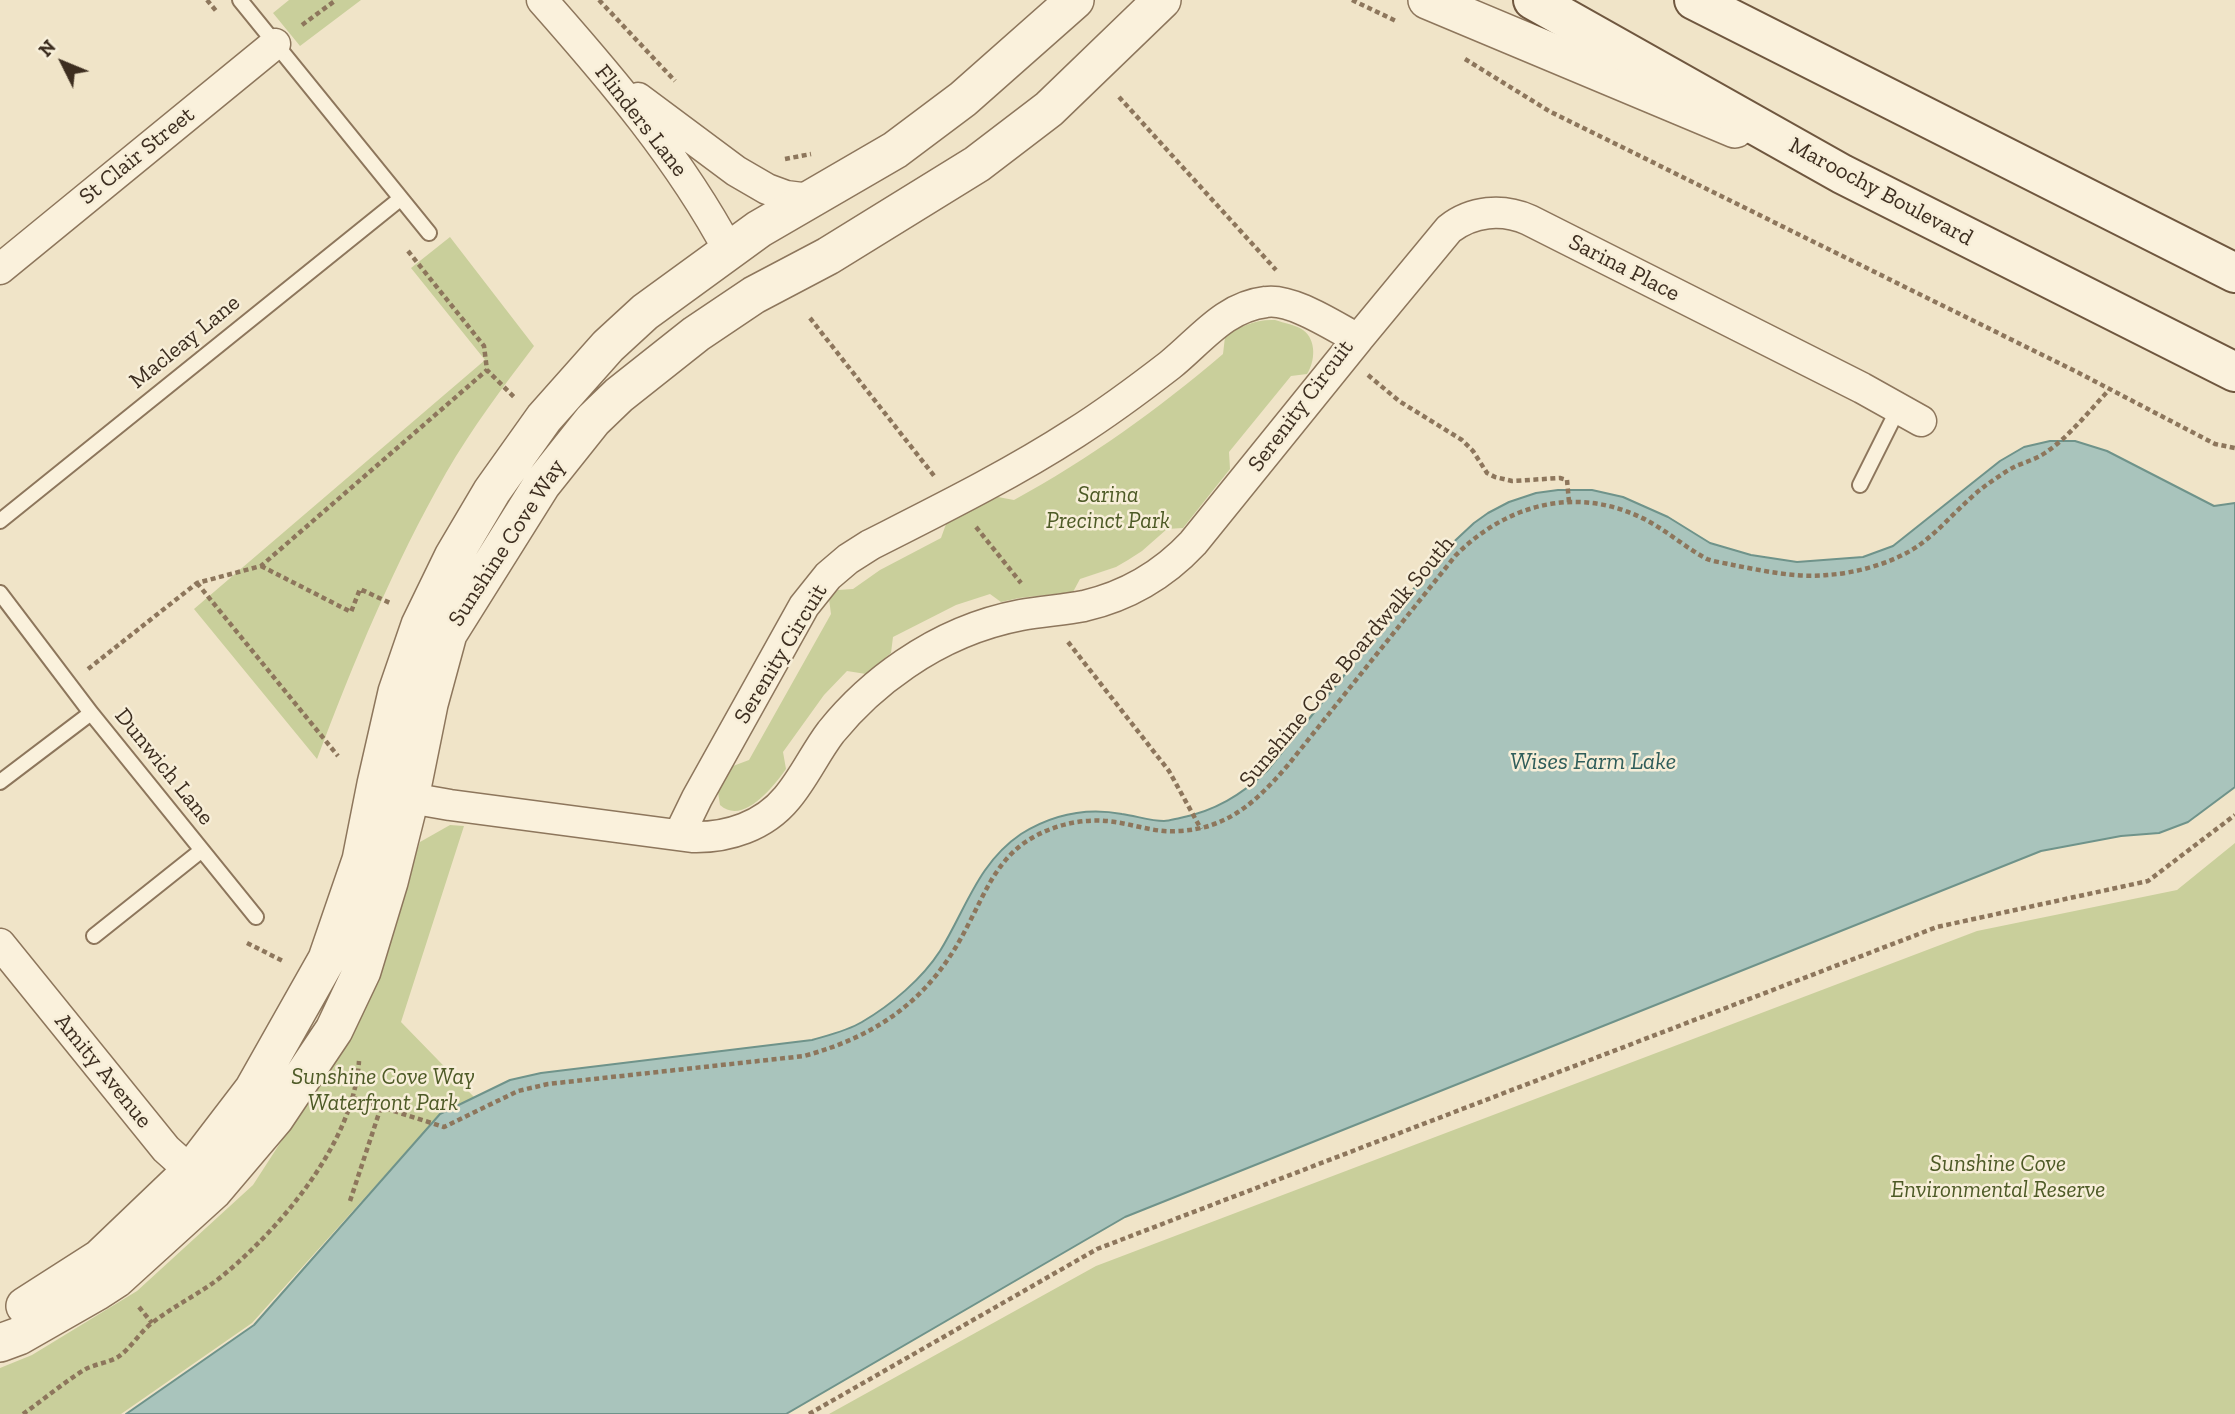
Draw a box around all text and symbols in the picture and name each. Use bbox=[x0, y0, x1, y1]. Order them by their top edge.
north arrow bbox=[28, 28, 98, 98]
text: N bbox=[34, 35, 61, 61]
street label: Flinders Lane bbox=[589, 59, 693, 183]
street label: St Clair Street bbox=[74, 101, 200, 211]
street label: Maroochy Boulevard bbox=[1784, 132, 1978, 252]
street label: Sarina Place bbox=[1564, 228, 1684, 308]
street label: Macleay Lane bbox=[124, 289, 246, 395]
street label: Serenity Circuit bbox=[1242, 335, 1360, 477]
street label: Sunshine Cove Way bbox=[443, 454, 571, 632]
park label: Sarina Precinct Park bbox=[1046, 481, 1170, 535]
street label: Sunshine Cove Boardwalk South bbox=[1234, 531, 1460, 793]
street label: Serenity Circuit bbox=[728, 579, 834, 729]
street label: Dunwich Lane bbox=[109, 703, 219, 831]
water label: Wises Farm Lake bbox=[1510, 748, 1676, 776]
street label: Amity Avenue bbox=[48, 1008, 158, 1134]
park label: Sunshine Cove Way Waterfront Park bbox=[291, 1063, 475, 1117]
park label: Sunshine Cove Environmental Reserve bbox=[1891, 1150, 2105, 1204]

